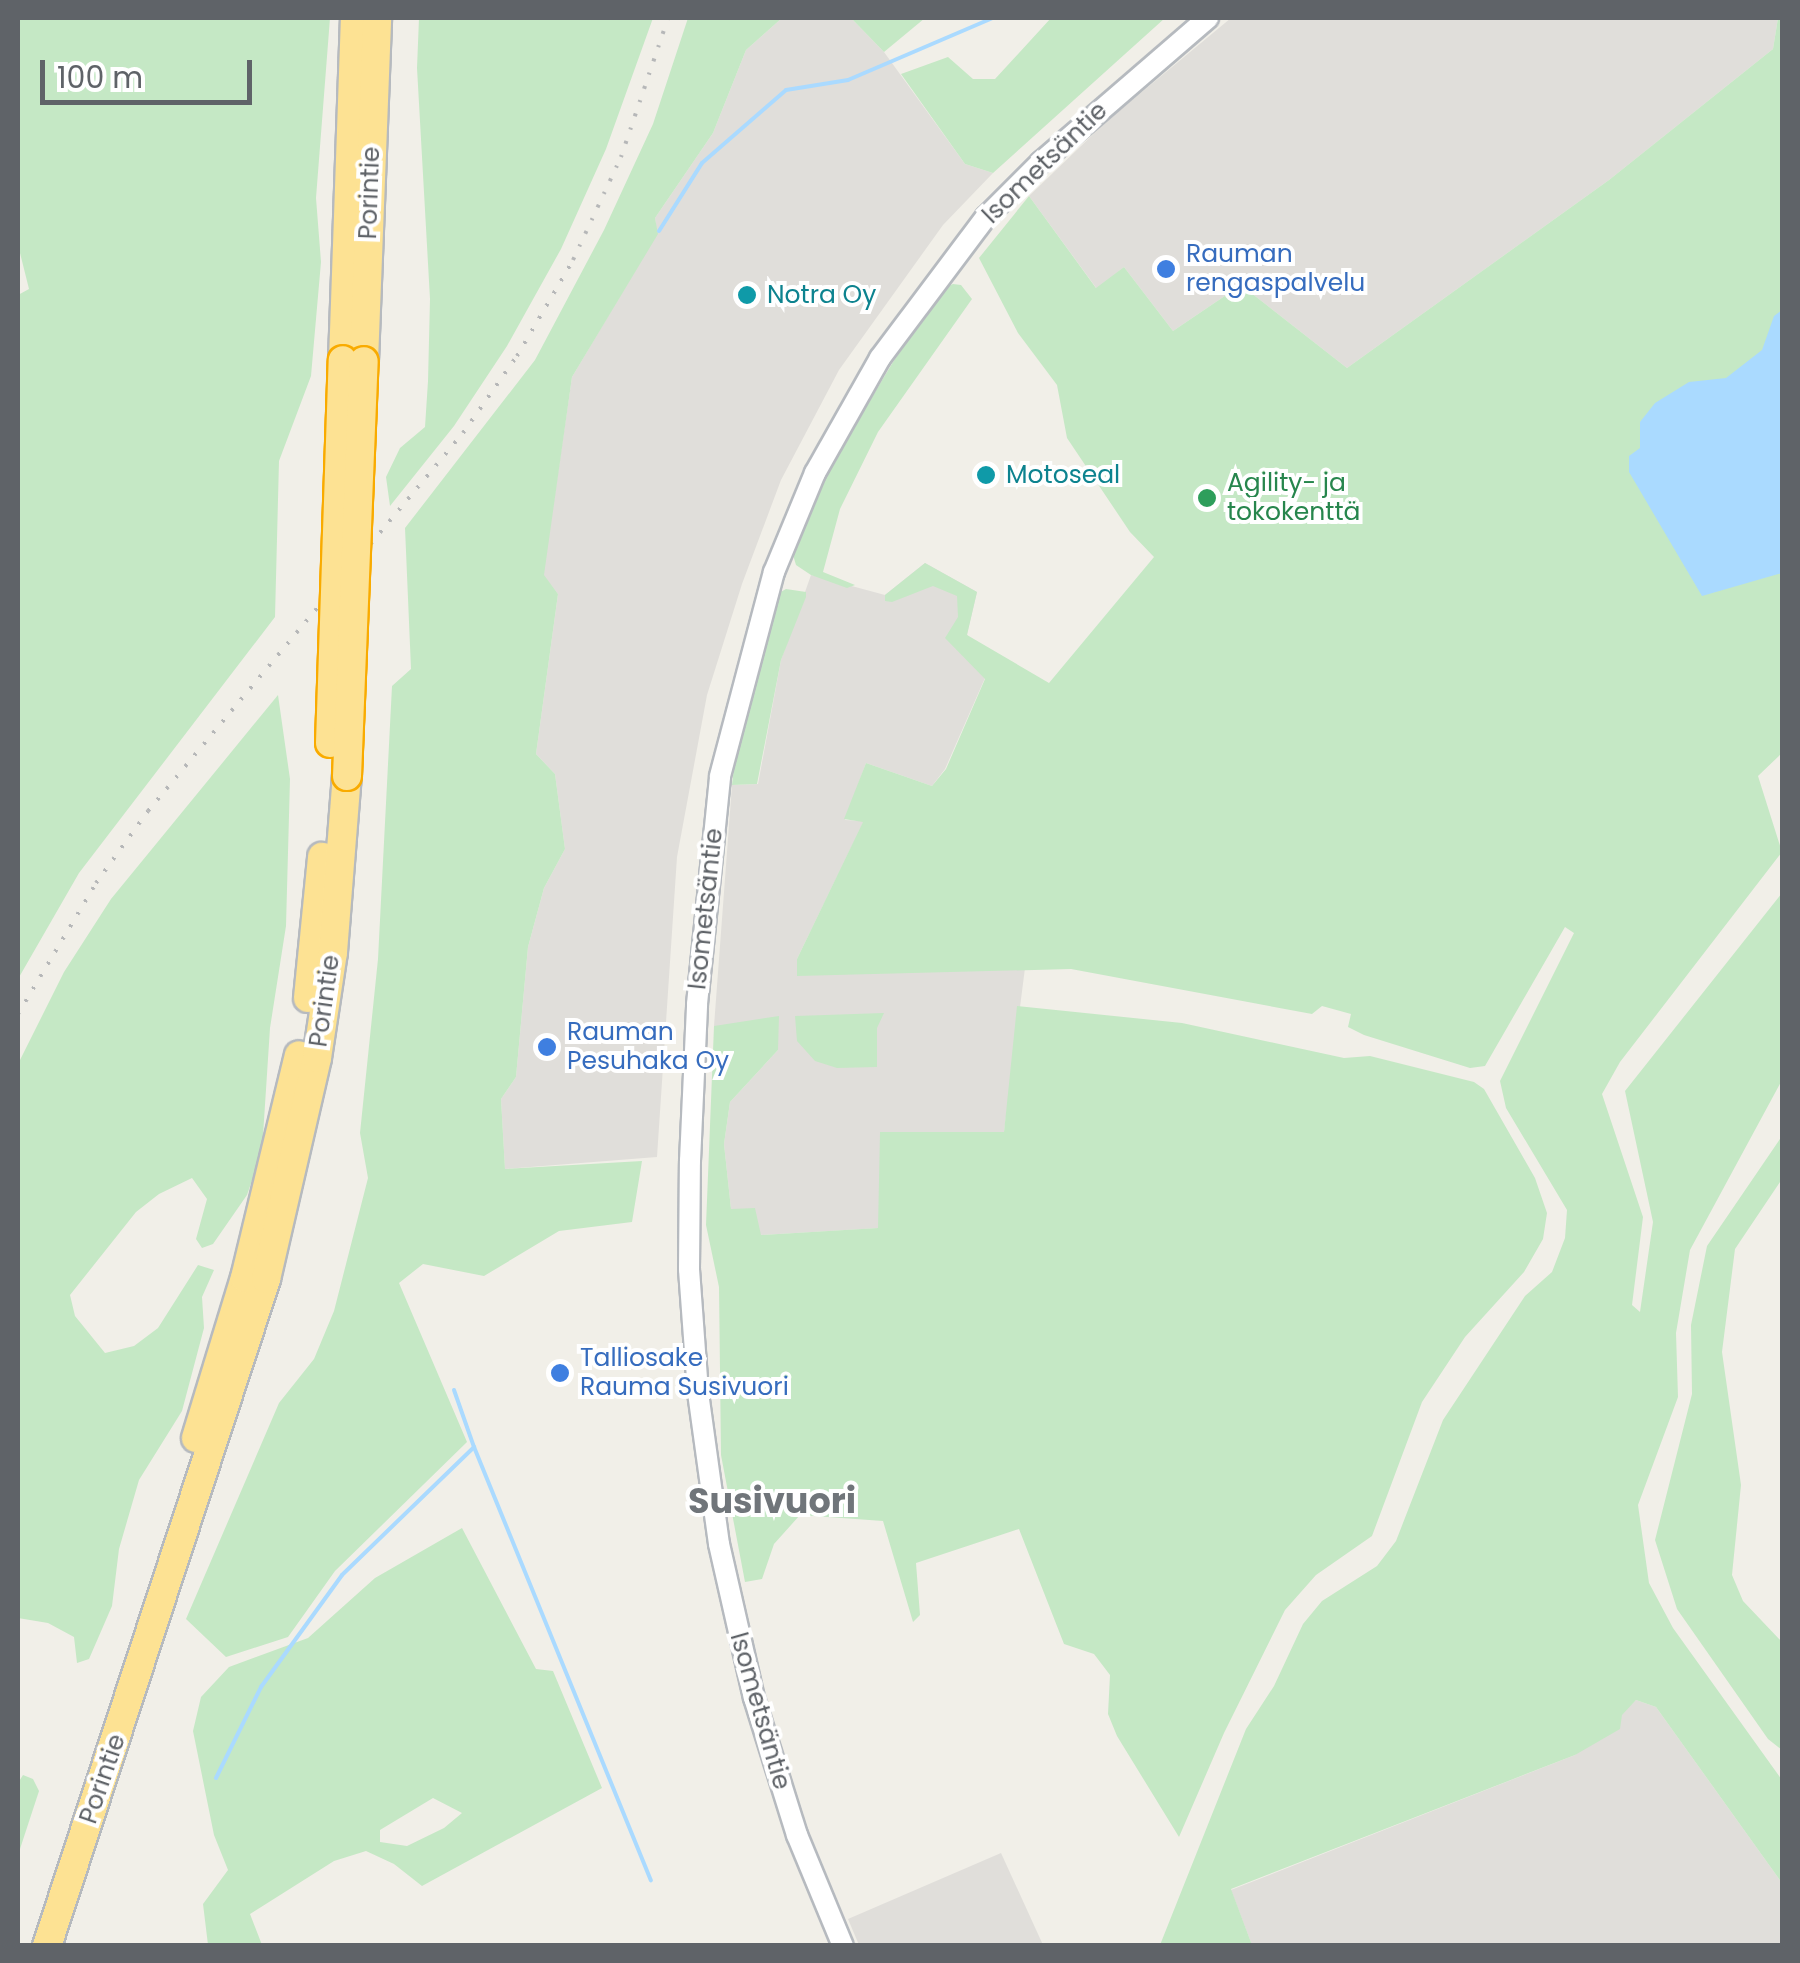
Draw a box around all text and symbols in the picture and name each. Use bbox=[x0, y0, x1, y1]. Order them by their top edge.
scale bar bbox=[45, 40, 258, 102]
text: 100 m bbox=[57, 56, 143, 99]
street label: Isometsäntie bbox=[976, 96, 1114, 230]
street label: Porintie bbox=[353, 146, 387, 240]
place label: Rauman rengaspalvelu bbox=[1186, 240, 1365, 299]
marker: Rauman rengaspalvelu bbox=[1155, 258, 1177, 280]
place label: Notra Oy bbox=[767, 280, 876, 310]
marker: Notra Oy bbox=[736, 284, 758, 306]
place label: Motoseal bbox=[1006, 460, 1120, 490]
marker: Motoseal bbox=[975, 464, 997, 486]
place label: Agility- ja tokokenttä bbox=[1227, 469, 1360, 528]
marker: Agility- ja tokokenttä bbox=[1196, 487, 1218, 509]
street label: Isometsäntie bbox=[683, 827, 729, 991]
street label: Porintie bbox=[304, 953, 346, 1049]
place label: Rauman Pesuhaka Oy bbox=[567, 1018, 729, 1077]
marker: Rauman Pesuhaka Oy bbox=[536, 1036, 558, 1058]
place label: Talliosake Rauma Susivuori bbox=[580, 1344, 789, 1403]
marker: Talliosake Rauma Susivuori bbox=[549, 1362, 571, 1384]
district label: Susivuori bbox=[688, 1480, 856, 1522]
street label: Isometsäntie bbox=[723, 1629, 797, 1793]
street label: Porintie bbox=[74, 1730, 132, 1828]

